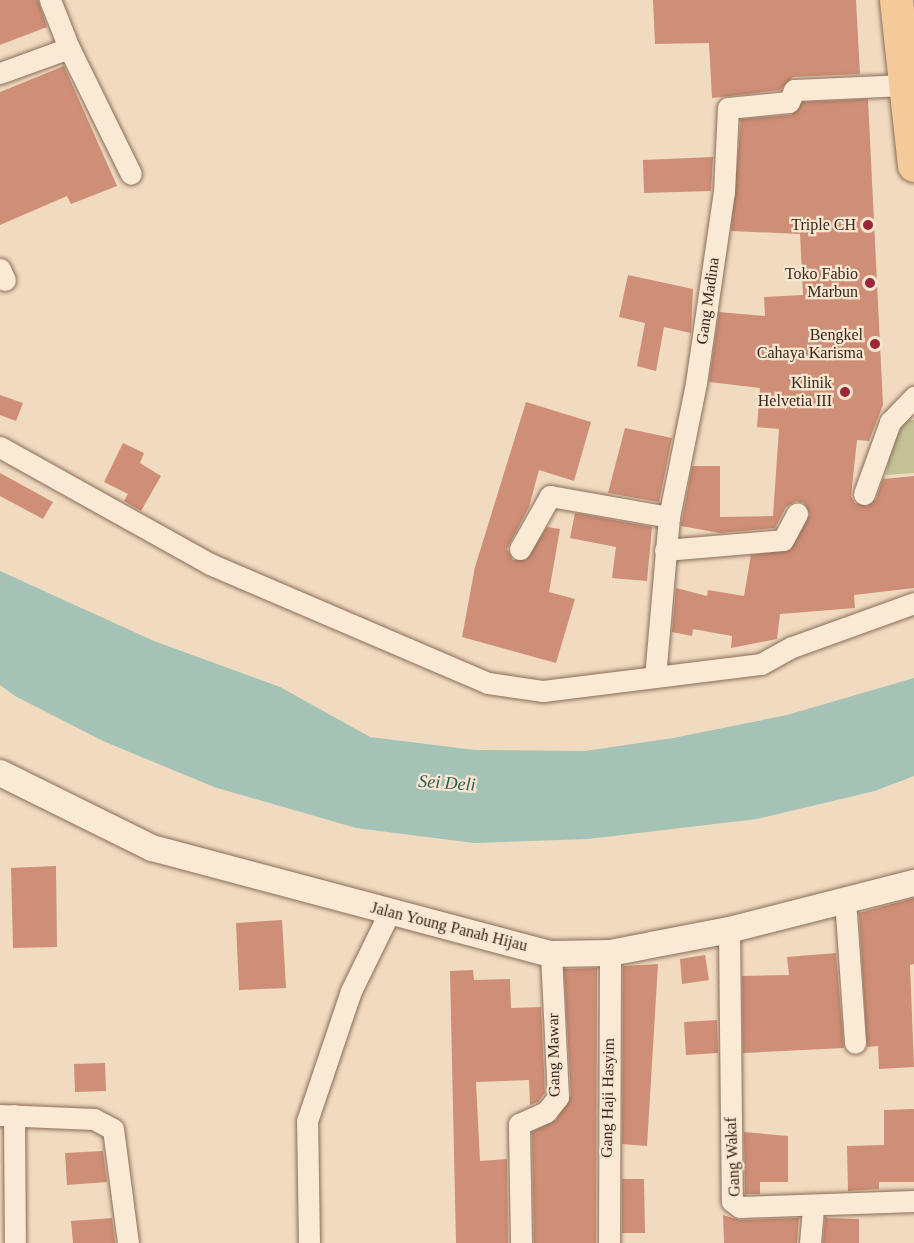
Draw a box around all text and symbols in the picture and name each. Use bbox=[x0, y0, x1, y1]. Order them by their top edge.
place label: Triple CH bbox=[791, 215, 856, 235]
marker: Triple CH bbox=[861, 218, 875, 232]
street label: Gang Madina bbox=[692, 256, 724, 346]
place label: Toko Fabio Marbun bbox=[785, 264, 858, 302]
marker: Toko Fabio Marbun bbox=[863, 276, 877, 290]
place label: Bengkel Cahaya Karisma bbox=[757, 325, 863, 363]
marker: Bengkel Cahaya Karisma bbox=[868, 337, 882, 351]
place label: Klinik Helvetia III bbox=[758, 373, 832, 411]
marker: Klinik Helvetia III bbox=[836, 383, 854, 401]
water label: Sei Deli bbox=[418, 770, 476, 796]
street label: Jalan Young Panah Hijau bbox=[368, 898, 530, 956]
street label: Gang Mawar bbox=[544, 1013, 564, 1097]
street label: Gang Haji Hasyim bbox=[597, 1038, 619, 1158]
street label: Gang Wakaf bbox=[721, 1117, 745, 1197]

